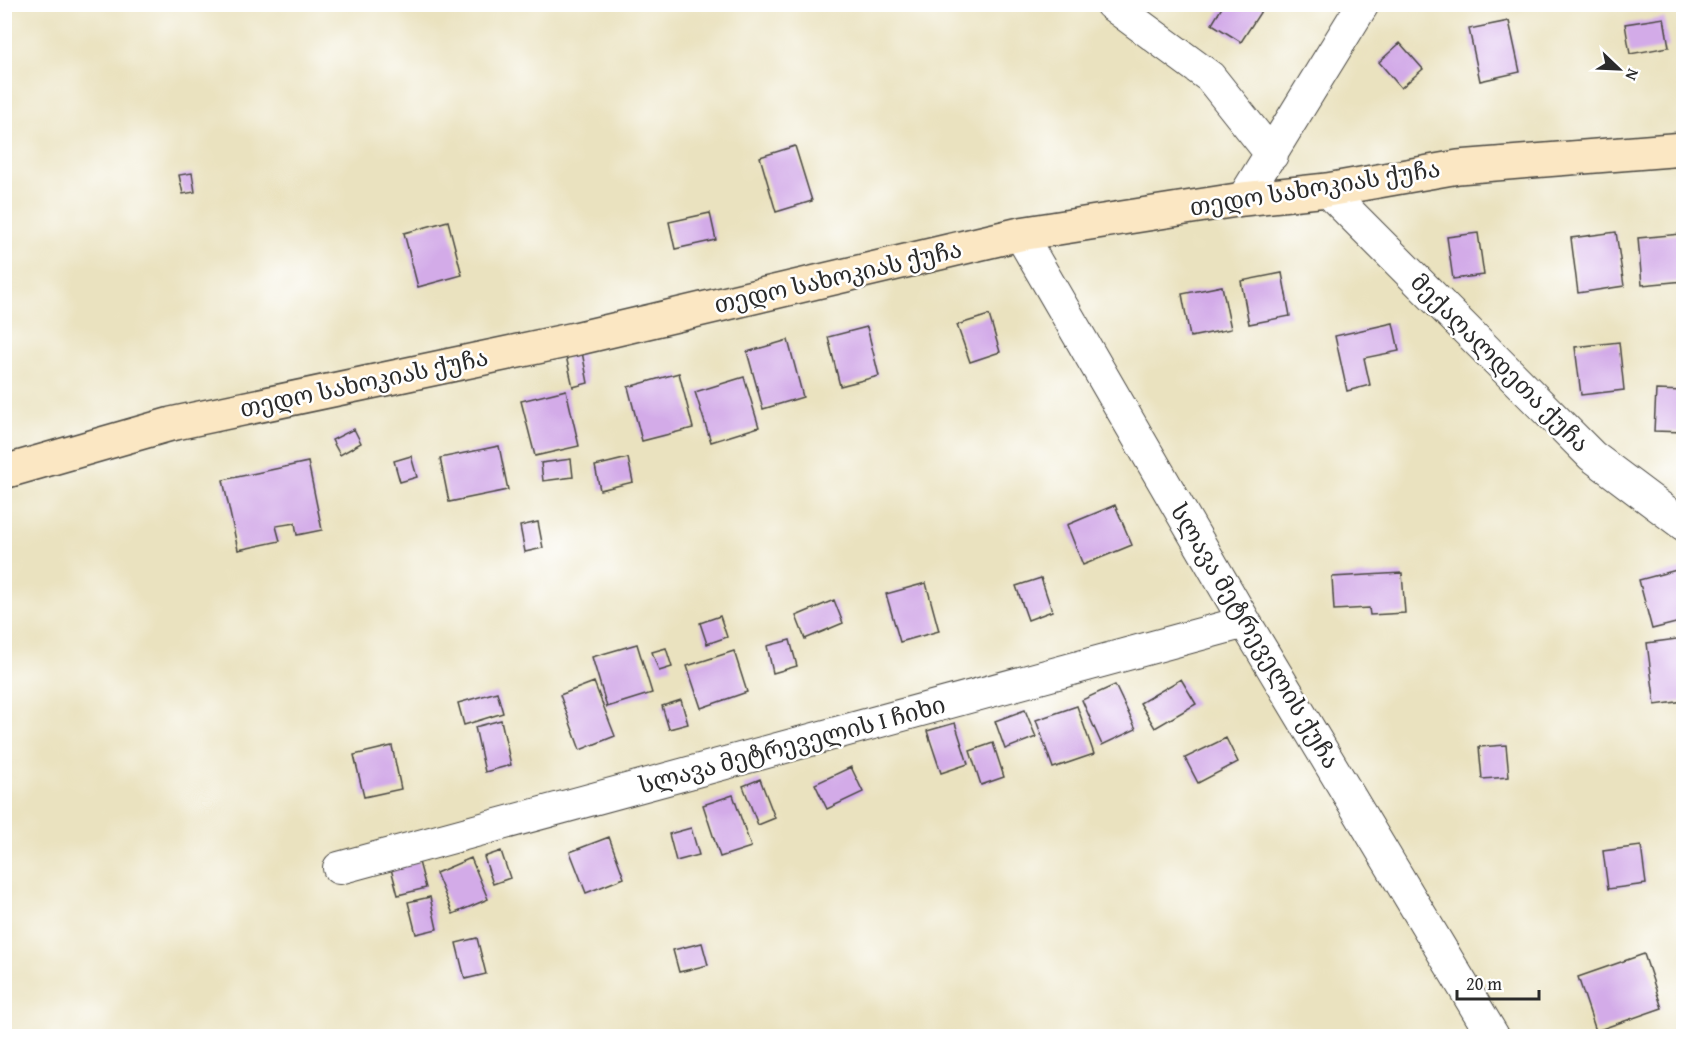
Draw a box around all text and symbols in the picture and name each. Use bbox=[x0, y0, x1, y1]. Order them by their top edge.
north arrow bbox=[1589, 39, 1649, 99]
text: N bbox=[1620, 65, 1646, 85]
street label: თედო სახოკიას ქუჩა bbox=[1187, 150, 1443, 225]
street label: თედო სახოკიას ქუჩა bbox=[711, 231, 965, 322]
street label: მექაღალდეთა ქუჩა bbox=[1403, 265, 1598, 460]
street label: თედო სახოკიას ქუჩა bbox=[237, 339, 491, 426]
street label: სლავა მეტრეველის ქუჩა bbox=[1162, 496, 1349, 775]
street label: სლავა მეტრეველის I ჩიხი bbox=[634, 687, 949, 802]
scale bar bbox=[1457, 963, 1540, 1001]
text: 20 m bbox=[1466, 970, 1502, 997]

